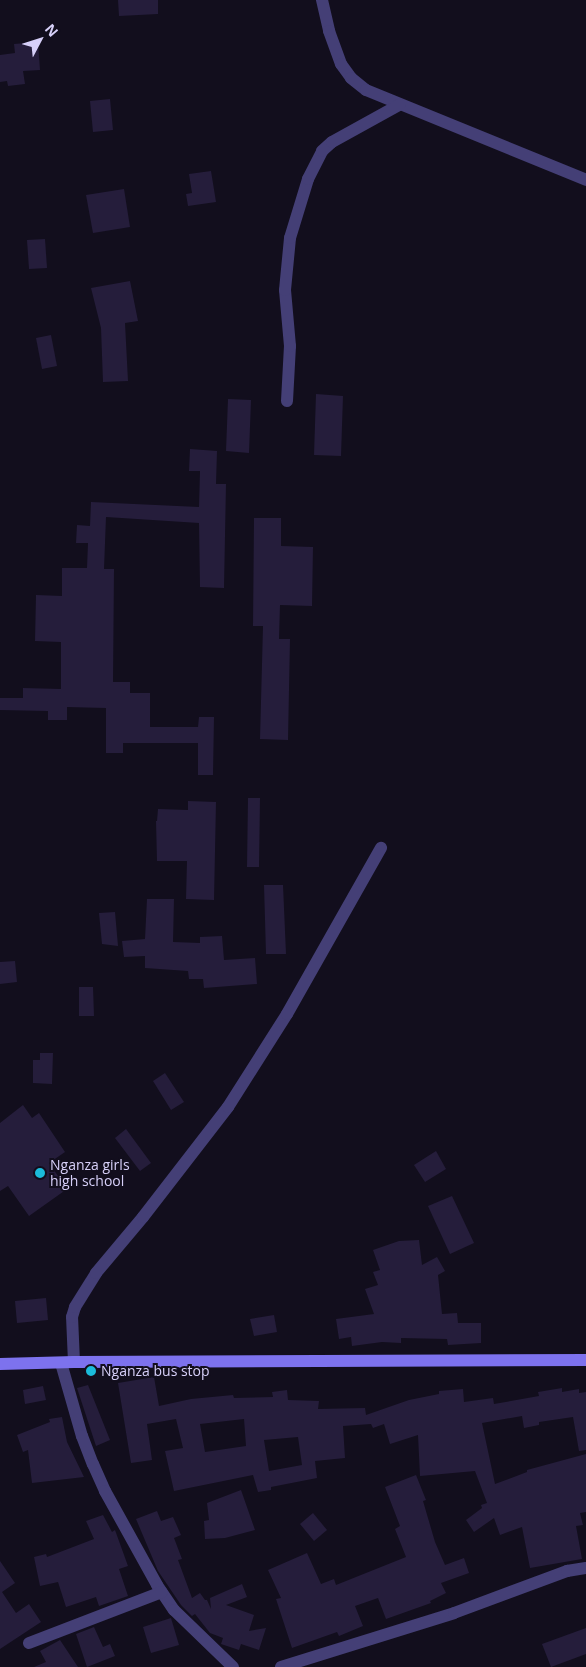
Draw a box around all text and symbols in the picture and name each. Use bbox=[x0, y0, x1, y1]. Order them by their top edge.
north arrow bbox=[15, 15, 65, 65]
text: N bbox=[41, 20, 63, 41]
place label: Nganza girls high school bbox=[50, 1157, 130, 1190]
marker: Nganza girls high school bbox=[34, 1167, 46, 1179]
place label: Nganza bus stop bbox=[101, 1363, 210, 1379]
marker: Nganza bus stop bbox=[85, 1365, 97, 1377]

